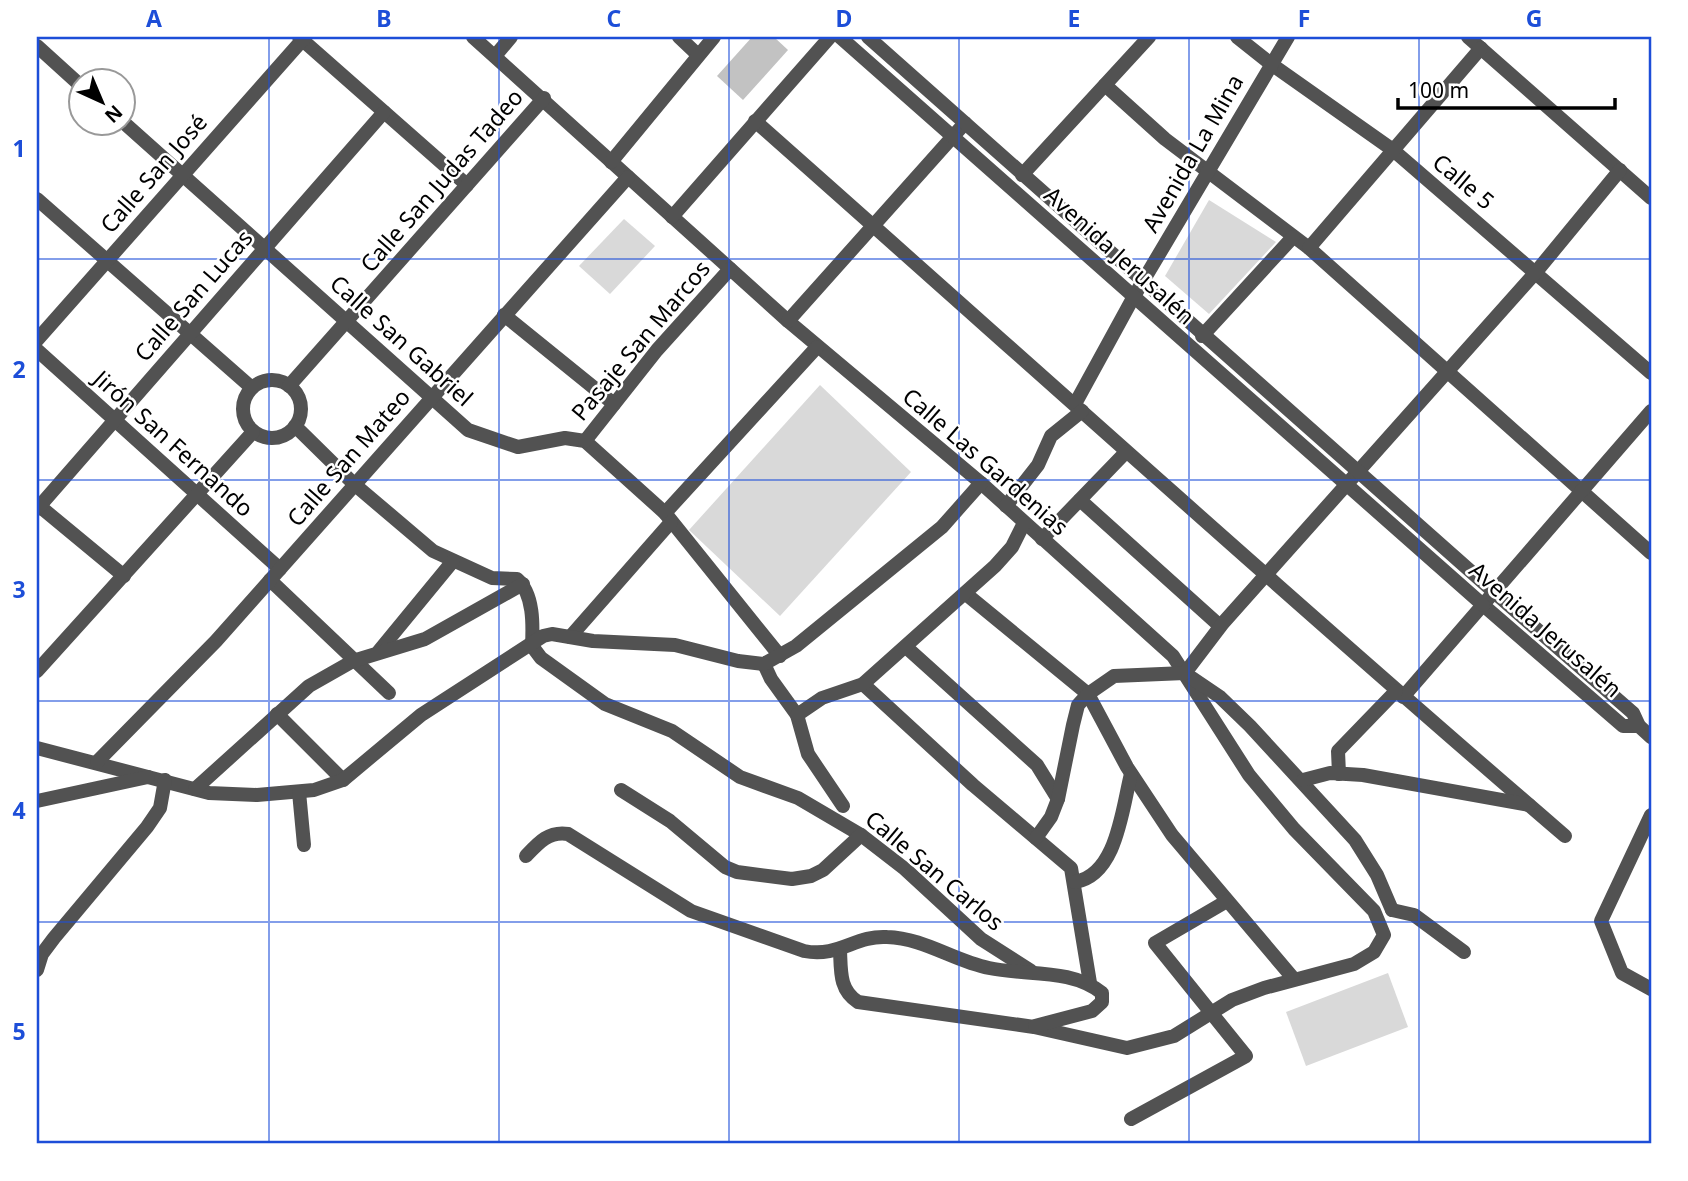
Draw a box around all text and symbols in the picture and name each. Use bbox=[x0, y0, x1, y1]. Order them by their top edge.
text: A bbox=[146, 2, 162, 34]
text: B bbox=[376, 2, 392, 34]
text: C bbox=[607, 2, 622, 34]
text: D bbox=[836, 2, 852, 34]
text: E bbox=[1068, 2, 1080, 34]
text: F bbox=[1298, 2, 1310, 34]
text: G bbox=[1526, 2, 1542, 34]
north arrow bbox=[66, 66, 136, 136]
scale bar bbox=[1398, 66, 1614, 110]
street label: Avenida La Mina bbox=[1134, 68, 1250, 238]
text: 100 m bbox=[1408, 76, 1469, 104]
street label: Calle San Judas Tadeo bbox=[352, 81, 530, 279]
text: N bbox=[99, 100, 128, 129]
street label: Calle San José bbox=[92, 107, 214, 239]
text: 1 bbox=[12, 132, 26, 164]
street label: Calle 5 bbox=[1426, 146, 1502, 216]
street label: Avenida Jerusalén bbox=[1038, 179, 1202, 331]
street label: Calle San Lucas bbox=[127, 222, 259, 368]
street label: Pasaje San Marcos bbox=[563, 253, 717, 427]
street label: Calle San Gabriel bbox=[324, 267, 480, 413]
text: 2 bbox=[12, 353, 26, 385]
street label: Jirón San Fernando bbox=[86, 361, 261, 523]
street label: Calle Las Gardenias bbox=[896, 380, 1076, 542]
street label: Calle San Mateo bbox=[279, 381, 417, 533]
street label: Avenida Jerusalén bbox=[1463, 554, 1629, 704]
text: 3 bbox=[12, 573, 26, 605]
text: 4 bbox=[12, 794, 26, 826]
street label: Calle San Carlos bbox=[859, 803, 1011, 937]
text: 5 bbox=[12, 1015, 26, 1047]

